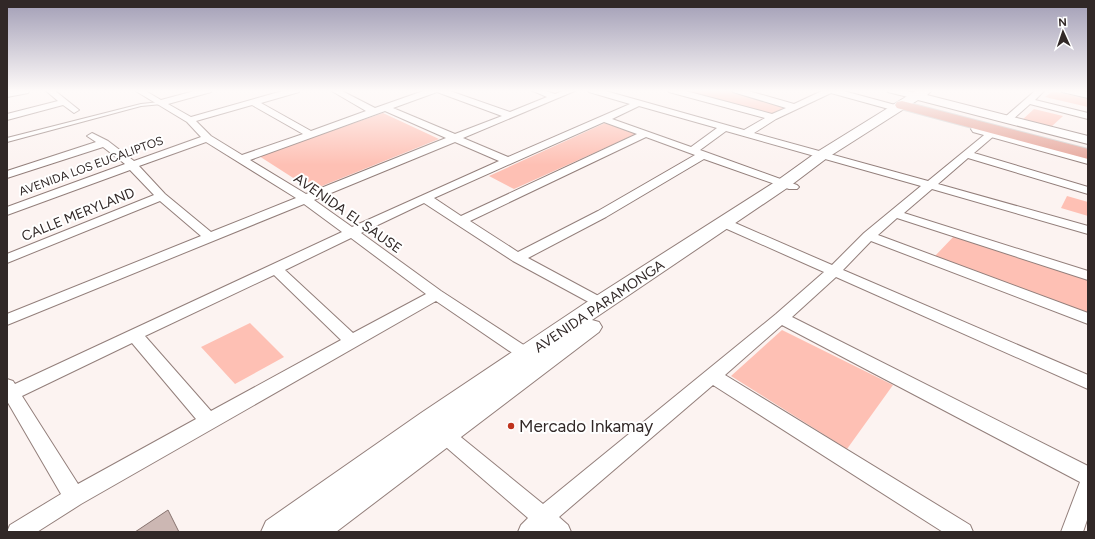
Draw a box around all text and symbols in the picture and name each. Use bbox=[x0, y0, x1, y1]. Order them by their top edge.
north arrow bbox=[1043, 12, 1083, 52]
text: N bbox=[1058, 16, 1067, 29]
street label: AVENIDA LOS EUCALIPTOS bbox=[17, 133, 165, 199]
street label: AVENIDA EL SAUSE bbox=[290, 170, 405, 257]
street label: CALLE MERYLAND bbox=[19, 184, 137, 245]
street label: AVENIDA PARAMONGA bbox=[531, 256, 668, 356]
place label: Mercado Inkamay bbox=[519, 416, 653, 436]
marker: Mercado Inkamay bbox=[506, 421, 516, 431]

